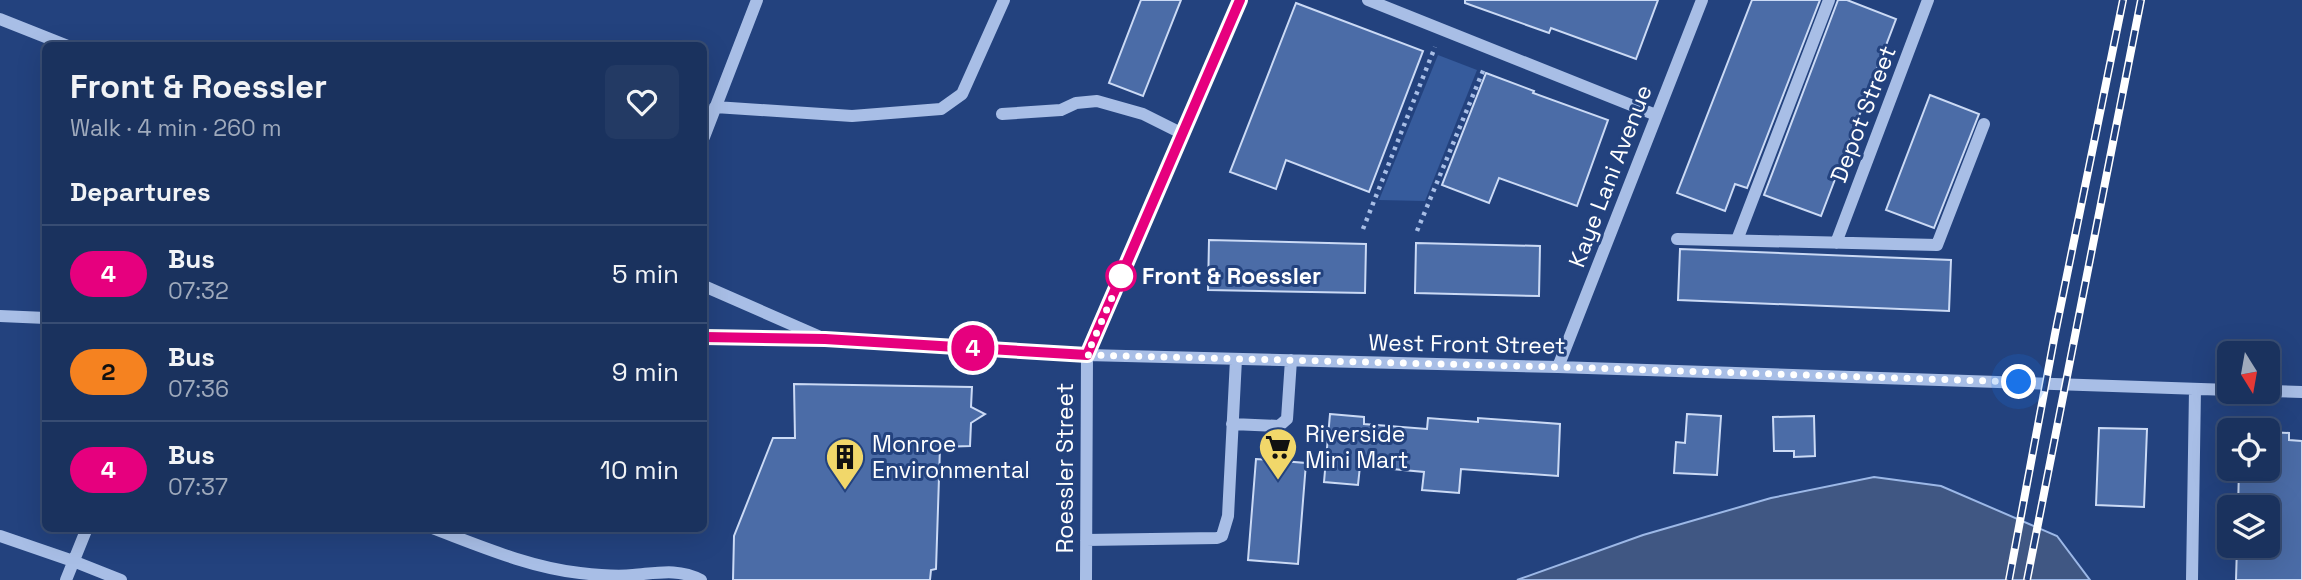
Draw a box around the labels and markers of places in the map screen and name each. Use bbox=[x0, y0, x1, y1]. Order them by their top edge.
marker: Front & Roessler bbox=[1106, 261, 1136, 291]
place label: Front & Roessler bbox=[1142, 261, 1321, 291]
place label: Riverside Mini Mart bbox=[1305, 419, 1409, 475]
supermarket icon: Riverside Mini Mart bbox=[1257, 426, 1299, 481]
place label: Monroe Environmental bbox=[872, 429, 1030, 485]
building icon: Monroe Environmental bbox=[824, 436, 866, 491]

